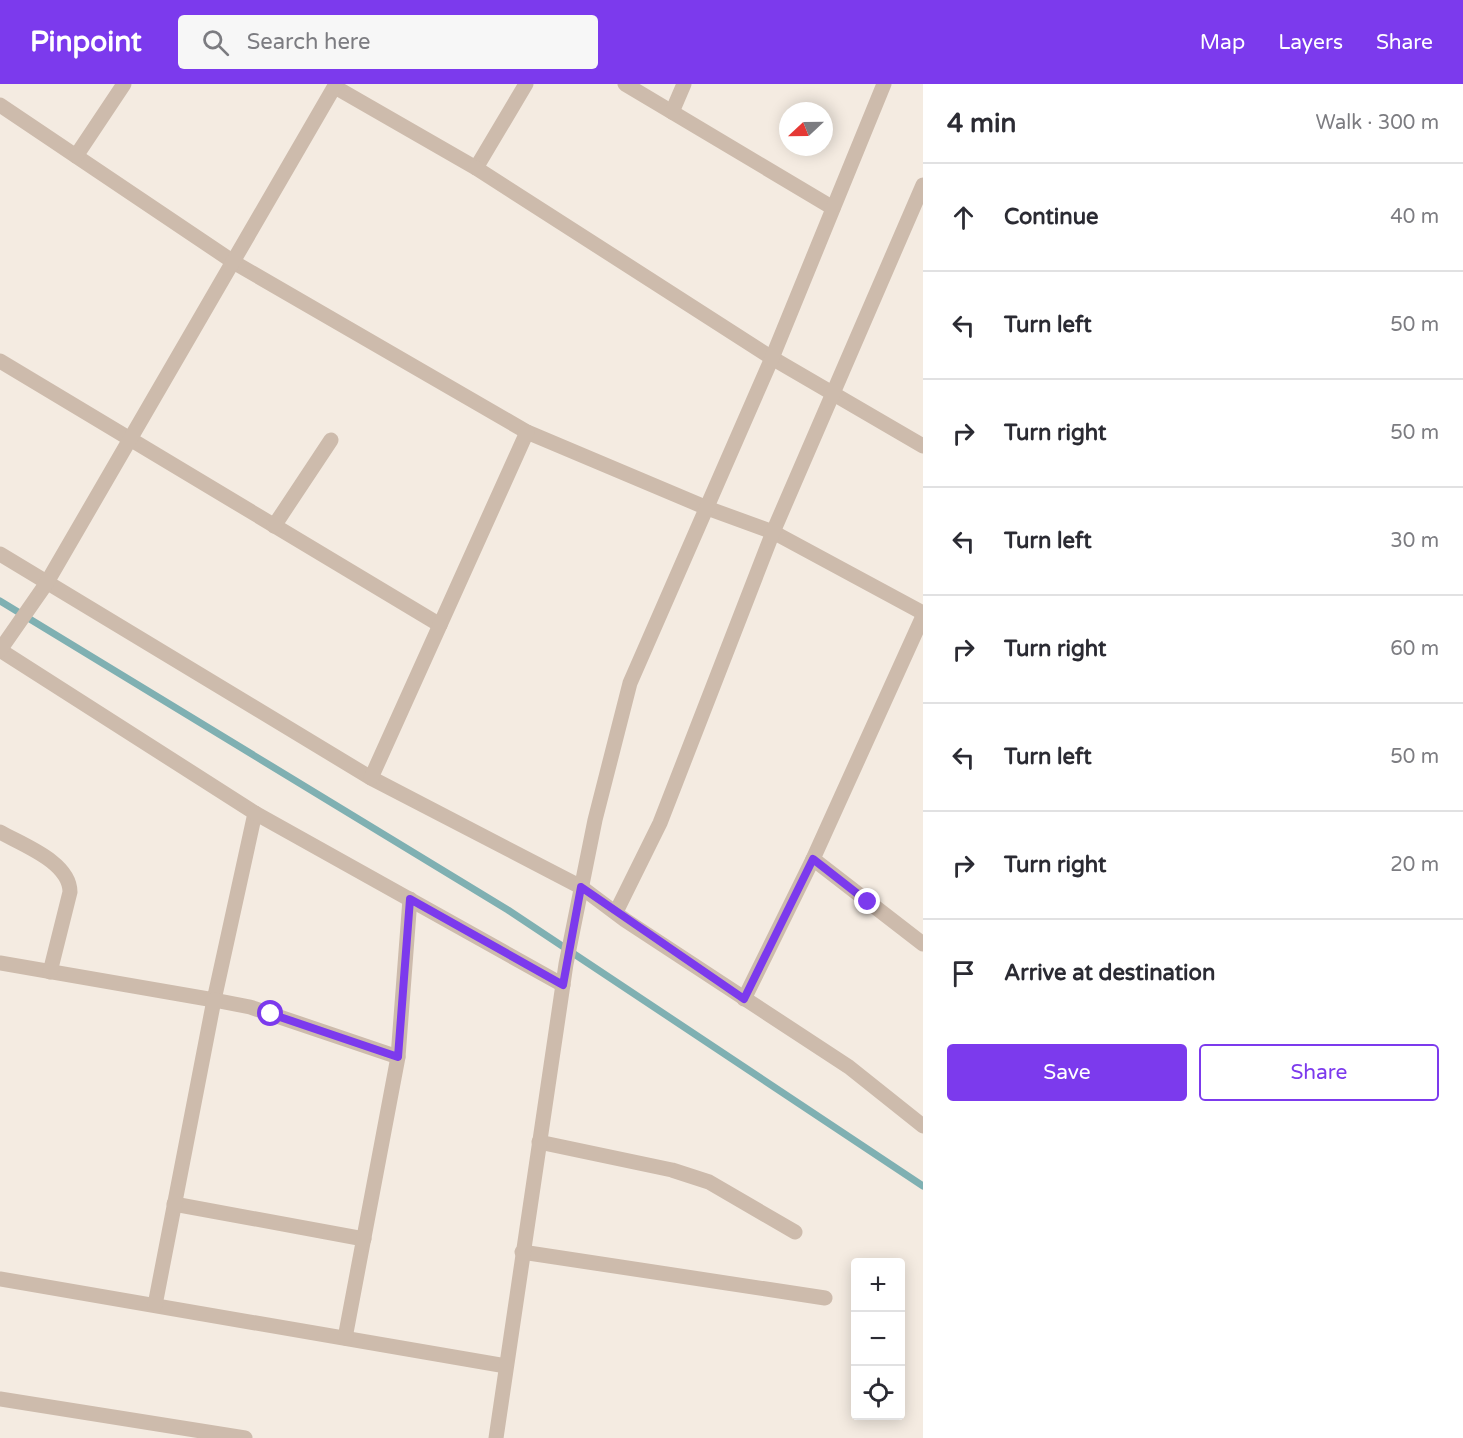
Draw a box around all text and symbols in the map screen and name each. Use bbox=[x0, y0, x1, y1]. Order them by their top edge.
search box bbox=[178, 15, 598, 69]
text: Pinpoint bbox=[30, 25, 142, 59]
icon: search bbox=[199, 26, 232, 59]
text: Search here bbox=[247, 29, 370, 55]
text: Map bbox=[1200, 30, 1245, 55]
text: Layers bbox=[1278, 30, 1343, 55]
text: Share bbox=[1376, 30, 1433, 55]
north arrow bbox=[779, 102, 833, 156]
text: 4 min bbox=[947, 108, 1016, 139]
text: Walk · 300 m bbox=[1316, 111, 1439, 135]
icon: ahead bbox=[947, 201, 980, 234]
text: Continue bbox=[1004, 204, 1099, 230]
text: 40 m bbox=[1390, 205, 1439, 229]
icon: left bbox=[947, 309, 980, 342]
text: Turn left bbox=[1004, 312, 1092, 338]
text: 50 m bbox=[1390, 313, 1439, 337]
icon: right bbox=[947, 417, 980, 450]
text: Turn right bbox=[1004, 420, 1106, 446]
text: 50 m bbox=[1390, 421, 1439, 445]
icon: left bbox=[947, 525, 980, 558]
text: Turn left bbox=[1004, 528, 1092, 554]
text: 30 m bbox=[1390, 529, 1439, 553]
icon: right bbox=[947, 633, 980, 666]
text: Turn right bbox=[1004, 636, 1106, 662]
text: 60 m bbox=[1390, 637, 1439, 661]
icon: left bbox=[947, 741, 980, 774]
text: Turn left bbox=[1004, 744, 1092, 770]
text: 50 m bbox=[1390, 745, 1439, 769]
icon: right bbox=[947, 849, 980, 882]
text: Turn right bbox=[1004, 852, 1106, 878]
text: 20 m bbox=[1390, 853, 1439, 877]
route end bbox=[854, 888, 880, 914]
icon: arrive bbox=[947, 957, 980, 990]
text: Arrive at destination bbox=[1004, 960, 1215, 986]
route start bbox=[257, 1000, 283, 1026]
button: Save bbox=[947, 1044, 1187, 1101]
button: Share bbox=[1199, 1044, 1439, 1101]
map controls bbox=[851, 1258, 905, 1420]
button: + bbox=[851, 1258, 905, 1312]
button: − bbox=[851, 1312, 905, 1366]
button: locate bbox=[851, 1366, 905, 1420]

